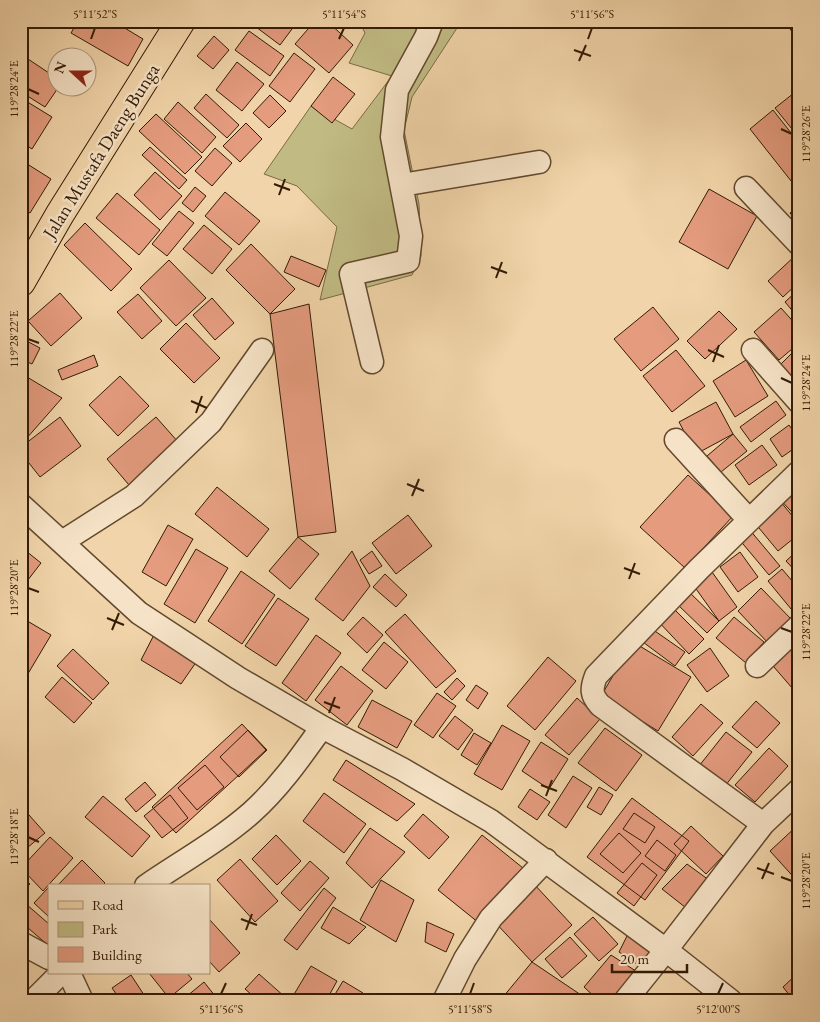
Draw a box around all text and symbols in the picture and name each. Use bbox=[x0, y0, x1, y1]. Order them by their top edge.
text: 5°11'52"S bbox=[73, 6, 118, 22]
text: 5°11'54"S bbox=[322, 6, 367, 22]
text: 5°11'56"S bbox=[570, 6, 615, 22]
north arrow bbox=[48, 48, 98, 98]
street label: Jalan Mustafa Daeng Bunga bbox=[36, 58, 165, 245]
text: N bbox=[49, 58, 71, 76]
text: 119°28'24"E bbox=[6, 60, 22, 117]
text: 119°28'26"E bbox=[798, 105, 814, 162]
text: 119°28'22"E bbox=[6, 310, 22, 367]
text: 119°28'24"E bbox=[798, 354, 814, 411]
text: 119°28'20"E bbox=[6, 559, 22, 616]
text: 119°28'22"E bbox=[798, 603, 814, 660]
text: 119°28'18"E bbox=[6, 808, 22, 865]
text: 119°28'20"E bbox=[798, 852, 814, 909]
legend bbox=[48, 884, 210, 974]
text: Road bbox=[92, 895, 124, 914]
text: Park bbox=[92, 919, 119, 938]
scale bar bbox=[612, 942, 688, 974]
text: Building bbox=[92, 945, 142, 964]
text: 20 m bbox=[620, 949, 649, 968]
text: 5°11'56"S bbox=[199, 1001, 244, 1017]
text: 5°11'58"S bbox=[448, 1001, 493, 1017]
text: 5°12'00"S bbox=[696, 1001, 741, 1017]

